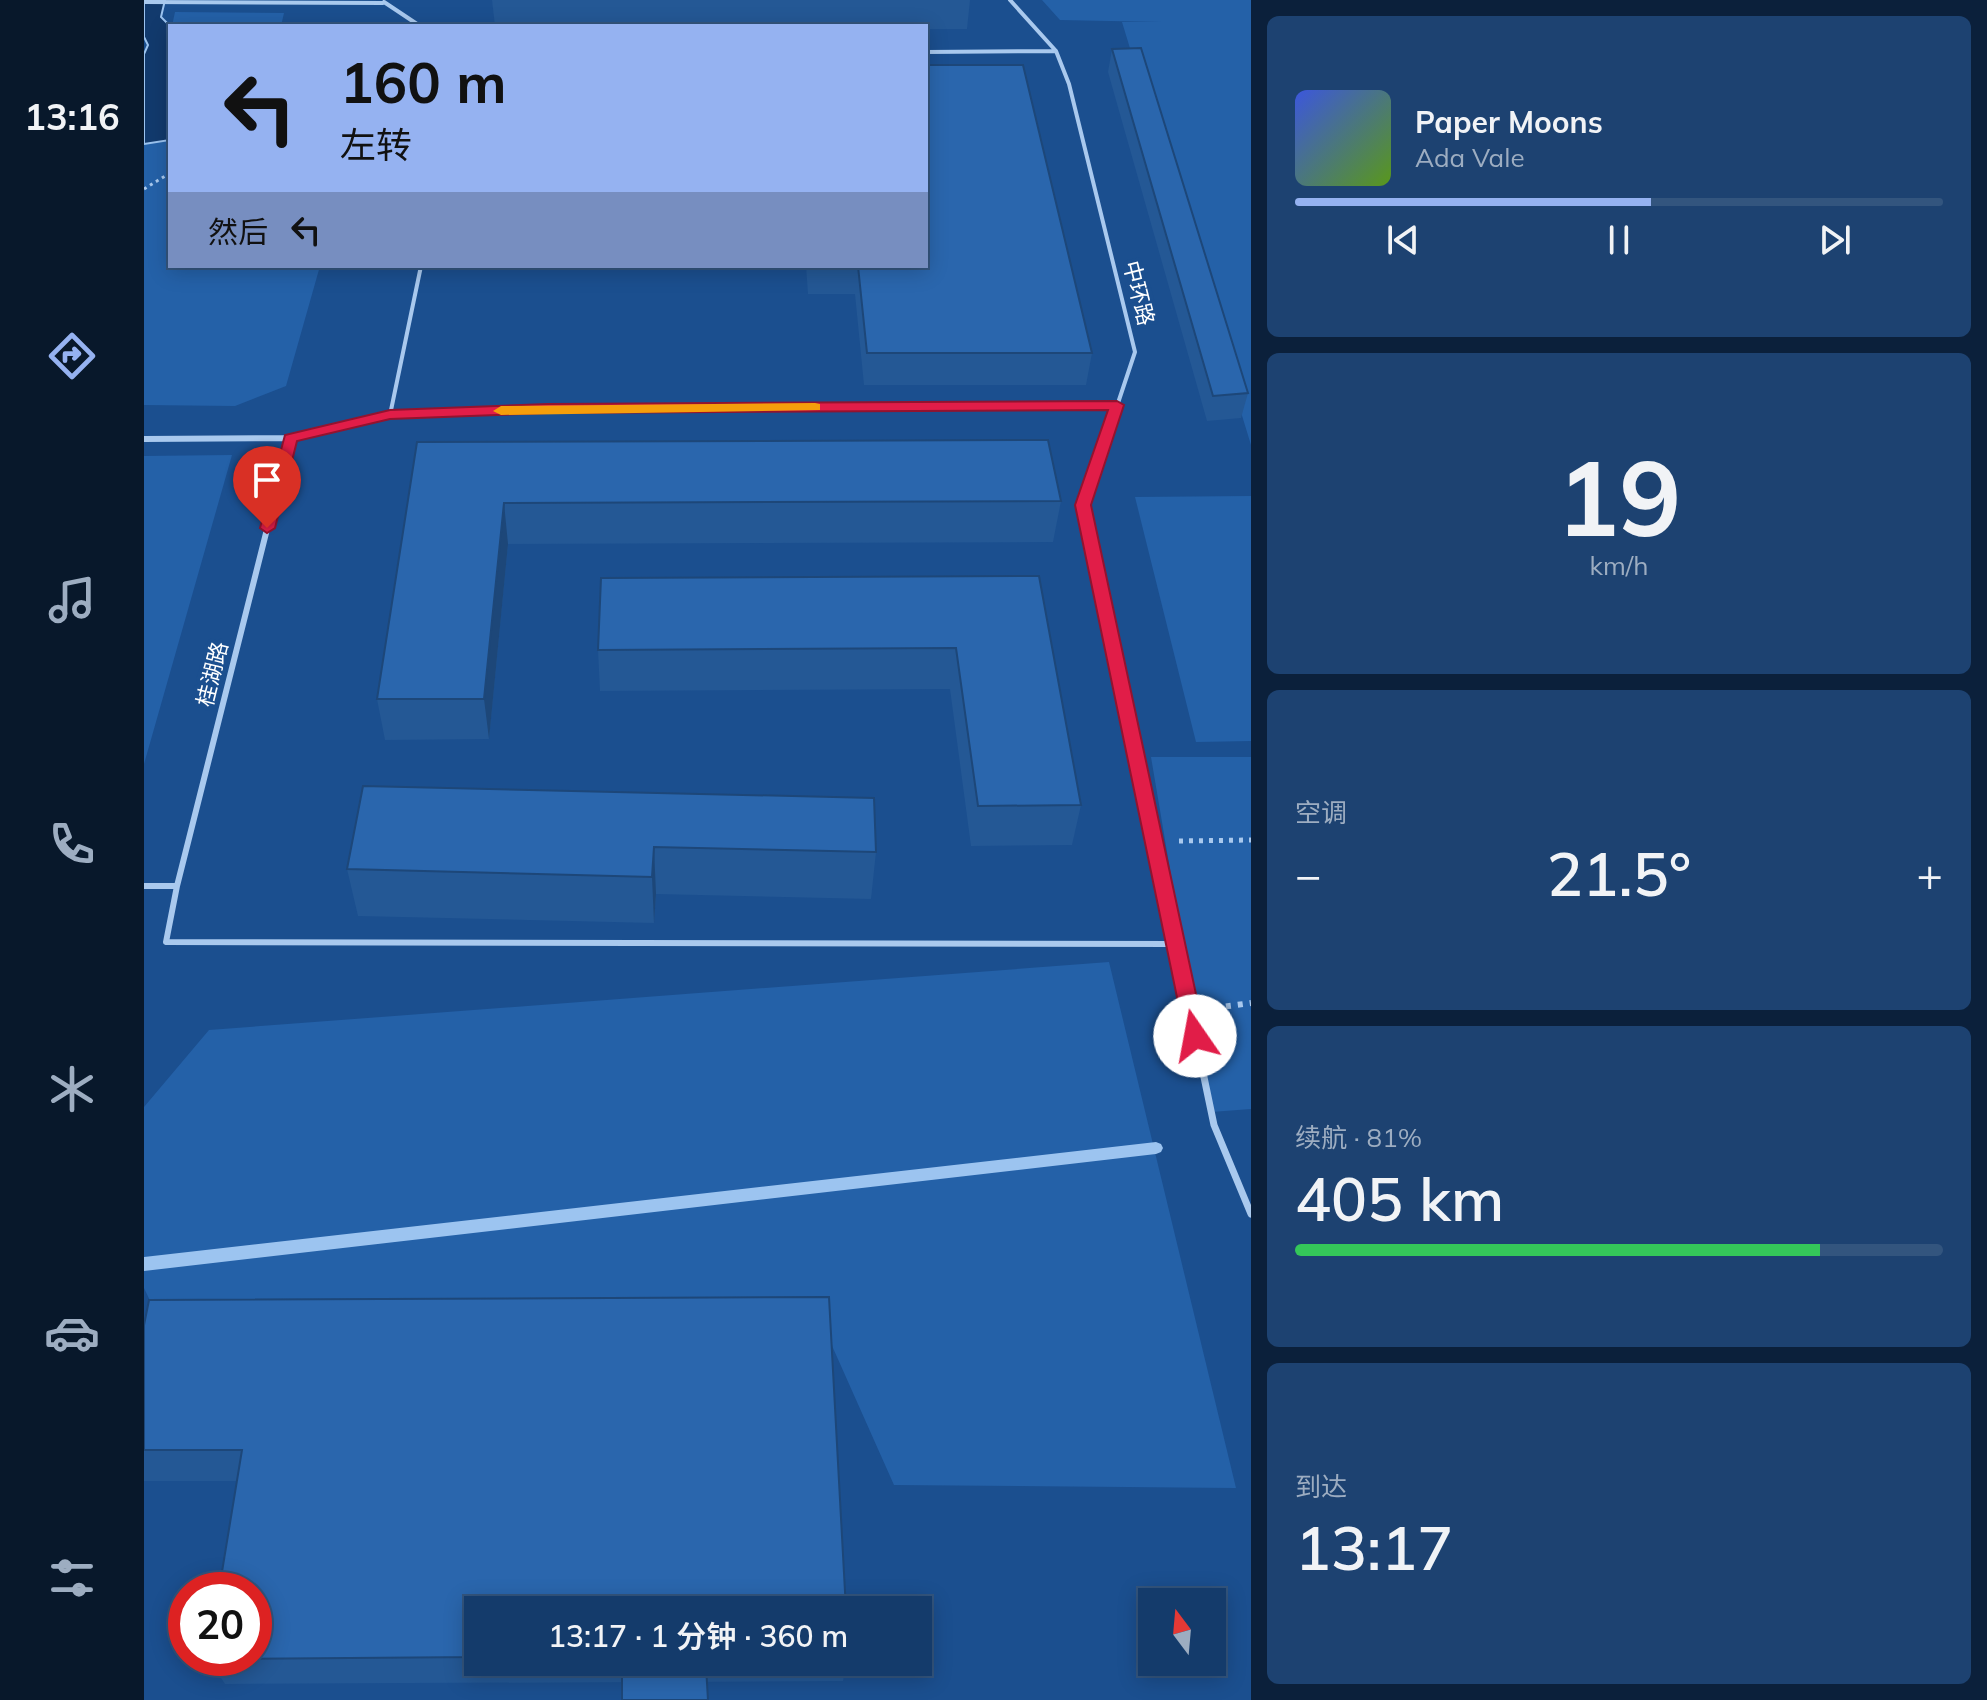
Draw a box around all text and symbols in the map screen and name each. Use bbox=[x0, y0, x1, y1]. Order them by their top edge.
text: 160 m bbox=[340, 47, 507, 117]
icon: left bbox=[208, 56, 312, 160]
text: 13:16 bbox=[24, 94, 120, 139]
text: Paper Moons bbox=[1415, 103, 1603, 141]
text: 左转 bbox=[340, 122, 412, 167]
text: Ada Vale bbox=[1415, 141, 1525, 174]
icon: left bbox=[284, 208, 328, 252]
text: 然后 bbox=[208, 213, 268, 251]
icon: previous bbox=[1381, 218, 1425, 262]
icon: pause bbox=[1597, 218, 1641, 262]
icon: next bbox=[1813, 218, 1857, 262]
street label: 中环路 bbox=[1117, 258, 1161, 328]
icon: directions bbox=[44, 328, 100, 384]
text: 19 bbox=[1557, 431, 1681, 562]
pin bbox=[233, 446, 301, 528]
icon: arrive bbox=[245, 458, 289, 502]
text: km/h bbox=[1590, 549, 1648, 582]
icon: music bbox=[44, 572, 100, 628]
street label: 桂湖路 bbox=[190, 639, 234, 709]
text: 空调 bbox=[1295, 796, 1347, 829]
icon: phone bbox=[44, 816, 100, 872]
text: 21.5° bbox=[1547, 836, 1691, 911]
text: − bbox=[1295, 847, 1321, 902]
text: + bbox=[1917, 847, 1943, 902]
position arrow bbox=[1153, 994, 1237, 1078]
icon: climate bbox=[44, 1061, 100, 1117]
text: 续航 · 81% bbox=[1295, 1121, 1422, 1154]
text: 405 km bbox=[1295, 1161, 1504, 1236]
icon: car bbox=[44, 1305, 100, 1361]
text: 到达 bbox=[1295, 1470, 1347, 1503]
text: 13:17 bbox=[1295, 1510, 1453, 1585]
icon: filters bbox=[44, 1550, 100, 1606]
speed limit sign: 20 bbox=[168, 1572, 272, 1676]
north arrow bbox=[1138, 1588, 1226, 1676]
map controls bbox=[1138, 1588, 1226, 1676]
text: 13:17 · 1 分钟 · 360 m bbox=[548, 1617, 848, 1655]

